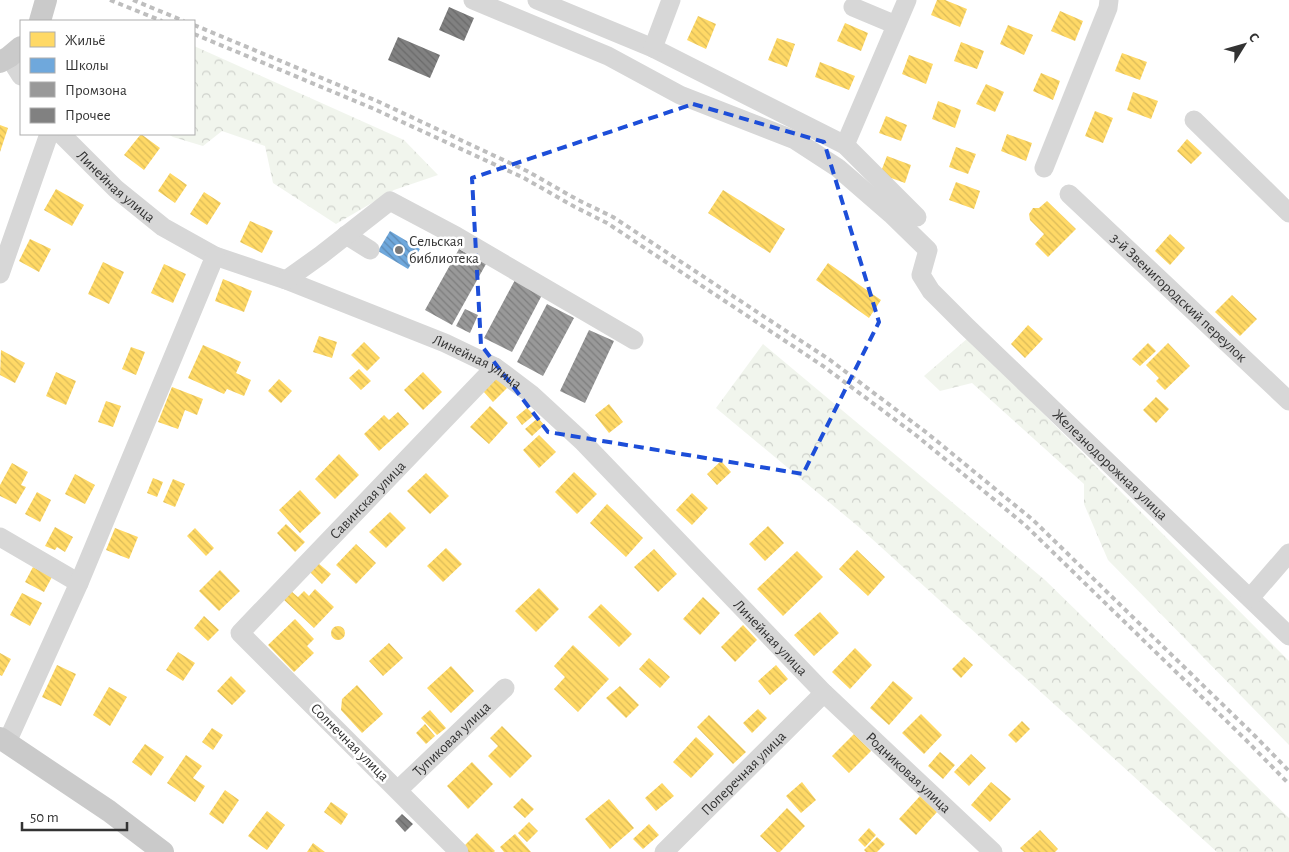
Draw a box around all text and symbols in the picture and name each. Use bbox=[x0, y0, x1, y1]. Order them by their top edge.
legend bbox=[20, 20, 195, 135]
north arrow bbox=[1219, 20, 1269, 70]
text: С bbox=[1246, 30, 1262, 45]
text: Жильё bbox=[65, 33, 105, 48]
text: Школы bbox=[65, 58, 109, 73]
text: Промзона bbox=[65, 83, 127, 98]
text: Прочее bbox=[65, 108, 111, 123]
street label: Линейная улица bbox=[74, 148, 158, 225]
street label: 3-й Звенигородский переулок bbox=[1108, 231, 1250, 365]
place label: Сельская библиотека bbox=[409, 234, 479, 266]
marker: Сельская библиотека bbox=[393, 244, 405, 256]
street label: Линейная улица bbox=[431, 332, 524, 392]
street label: Железнодорожная улица bbox=[1050, 406, 1170, 523]
street label: Савинская улица bbox=[327, 458, 409, 542]
street label: Линейная улица bbox=[731, 597, 810, 679]
street label: Тупиковая улица bbox=[410, 699, 494, 779]
street label: Солнечная улица bbox=[308, 700, 392, 784]
street label: Поперечная улица bbox=[699, 728, 789, 818]
street label: Родниковая улица bbox=[863, 730, 954, 816]
scale bar bbox=[22, 800, 128, 832]
text: 50 m bbox=[30, 810, 59, 825]

